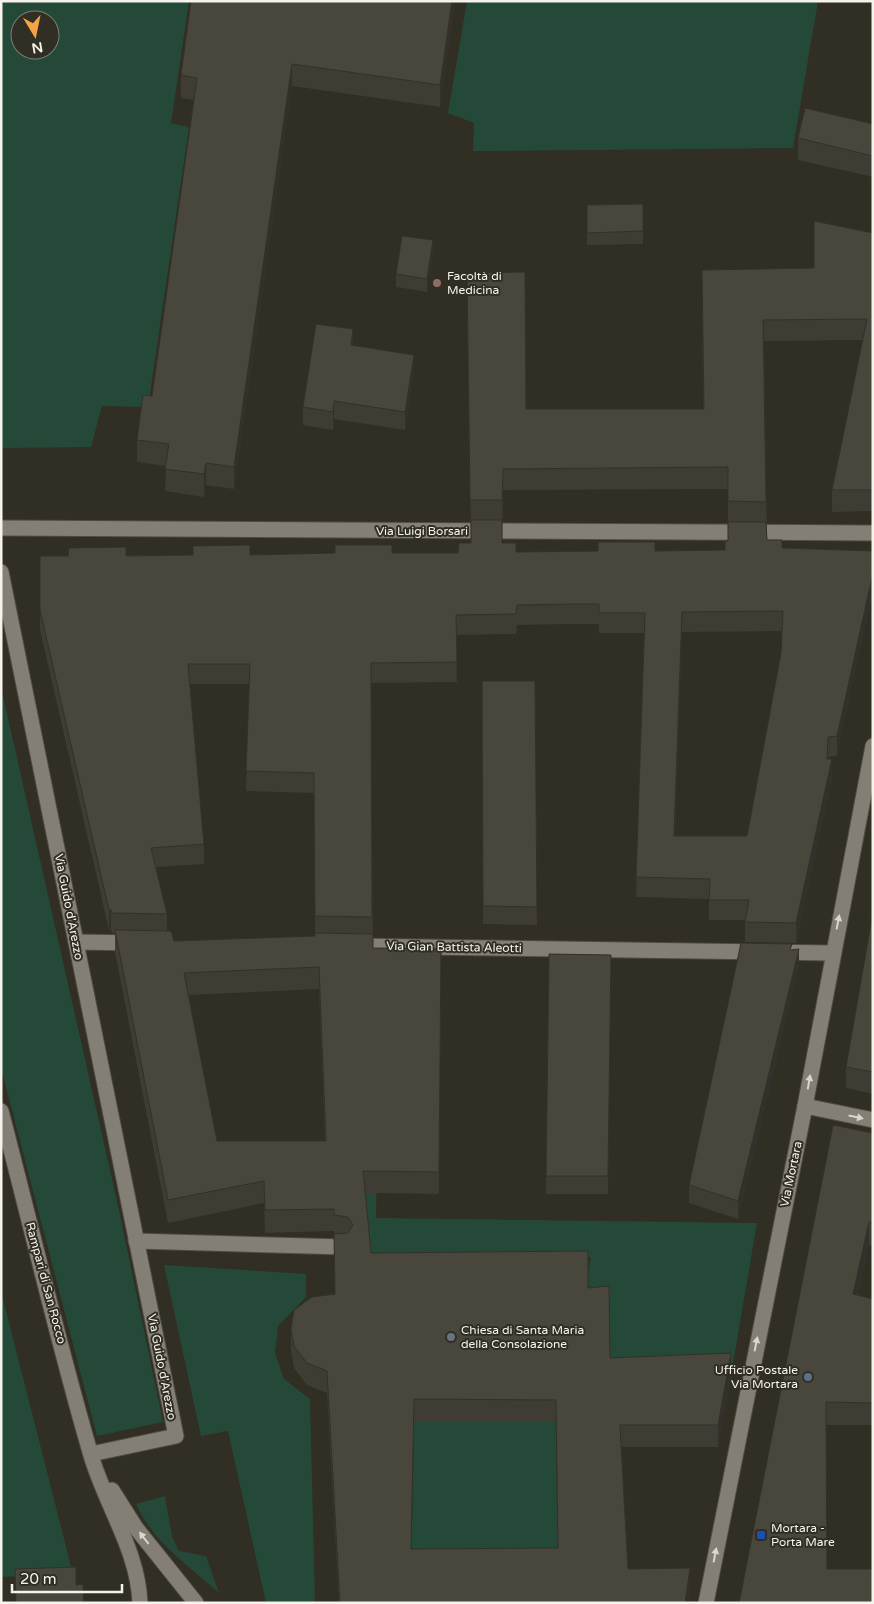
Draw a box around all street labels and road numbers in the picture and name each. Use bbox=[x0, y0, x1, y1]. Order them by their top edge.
street label: Via Luigi Borsari bbox=[376, 524, 468, 538]
street label: Via Guido d'Arezzo bbox=[52, 853, 86, 961]
street label: Via Gian Battista Aleotti bbox=[386, 939, 522, 955]
street label: Via Mortara bbox=[777, 1140, 805, 1208]
street label: Rampari di San Rocco bbox=[23, 1221, 69, 1345]
street label: Via Guido d'Arezzo bbox=[145, 1313, 179, 1421]

